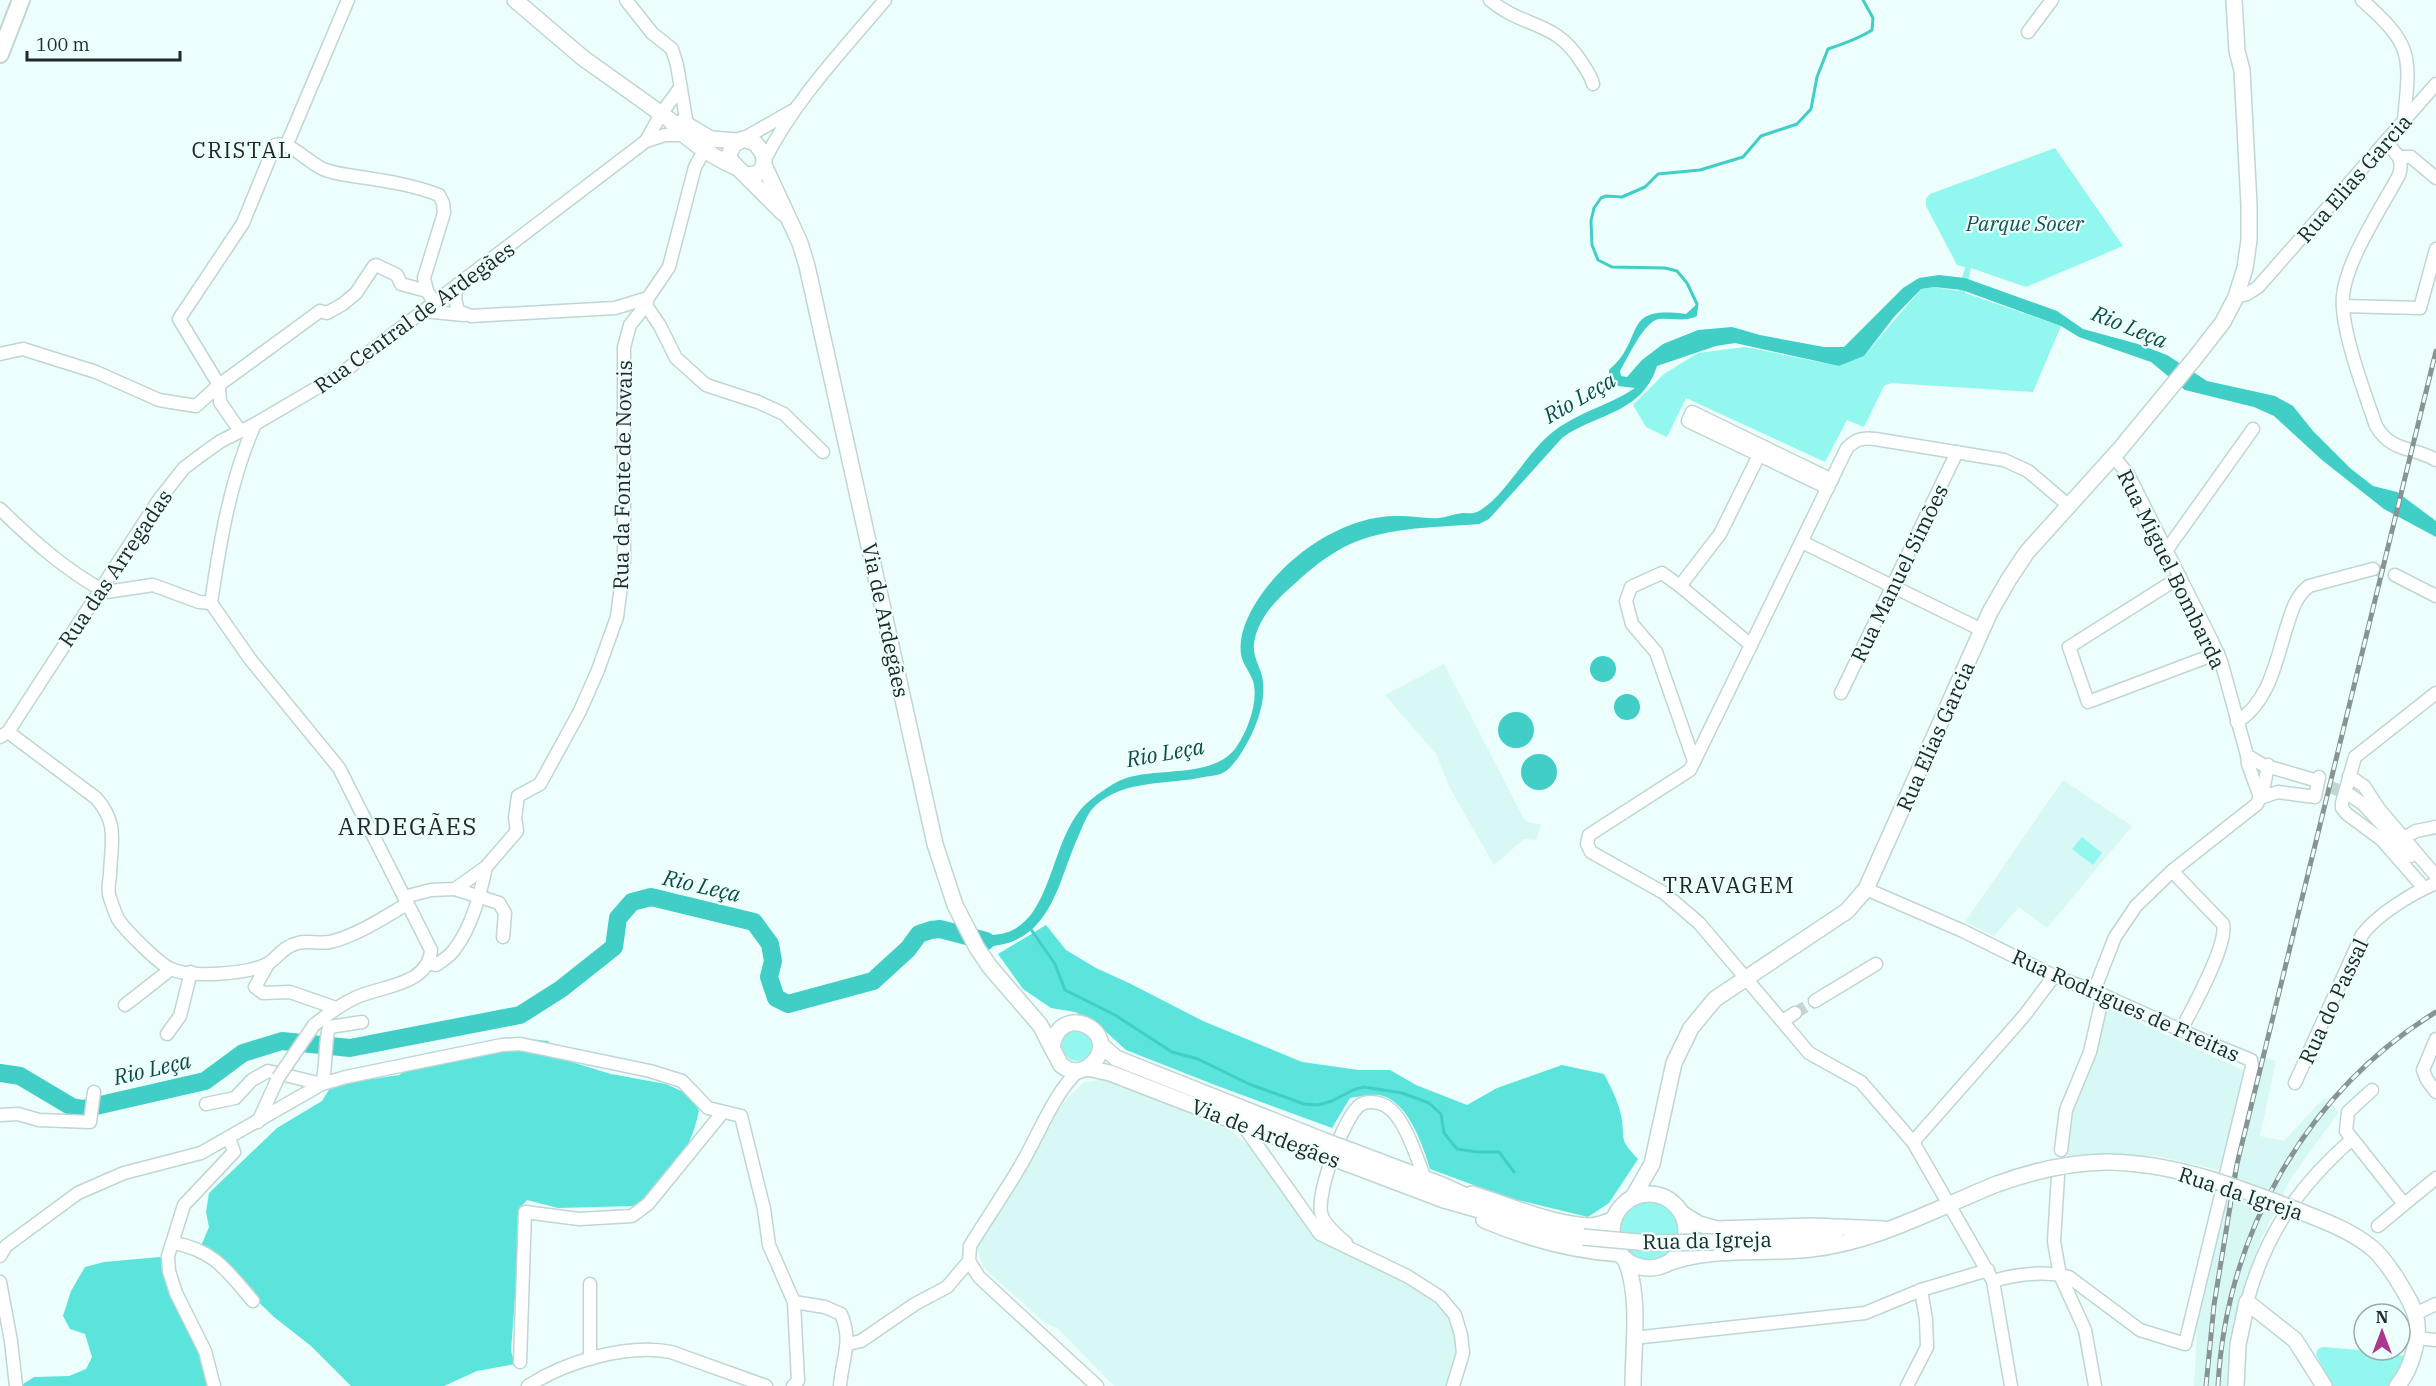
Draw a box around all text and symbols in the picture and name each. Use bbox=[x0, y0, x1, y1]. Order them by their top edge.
scale bar bbox=[27, 24, 180, 62]
text: 100 m bbox=[36, 33, 90, 56]
street label: Rua Elias Garcia bbox=[2291, 108, 2417, 248]
district label: CRISTAL bbox=[191, 135, 293, 164]
park label: Parque Socer bbox=[1965, 209, 2085, 237]
street label: Rua Central de Ardegães bbox=[308, 235, 520, 399]
water label: Rio Leça bbox=[2087, 297, 2172, 354]
street label: Rua da Fonte de Novais bbox=[606, 360, 638, 590]
water label: Rio Leça bbox=[1537, 365, 1620, 430]
street label: Rua Miguel Bombarda bbox=[2111, 465, 2233, 673]
street label: Rua Manuel Simões bbox=[1844, 479, 1954, 667]
street label: Rua das Arregadas bbox=[52, 484, 178, 652]
street label: Via de Ardegães bbox=[856, 540, 916, 700]
street label: Rua Elias Garcia bbox=[1889, 657, 1981, 815]
water label: Rio Leça bbox=[1123, 731, 1206, 773]
district label: ARDEGÃES bbox=[338, 810, 478, 842]
water label: Rio Leça bbox=[659, 862, 744, 908]
district label: TRAVAGEM bbox=[1663, 870, 1795, 899]
street label: Rua do Passal bbox=[2292, 934, 2374, 1068]
street label: Rua Rodrigues de Freitas bbox=[2008, 942, 2244, 1068]
water label: Rio Leça bbox=[109, 1045, 194, 1091]
street label: Via de Ardegães bbox=[1187, 1092, 1345, 1174]
street label: Rua da Igreja bbox=[2175, 1160, 2307, 1226]
street label: Rua da Igreja bbox=[1642, 1225, 1772, 1255]
north arrow bbox=[2352, 1302, 2412, 1362]
text: N bbox=[2376, 1307, 2388, 1327]

